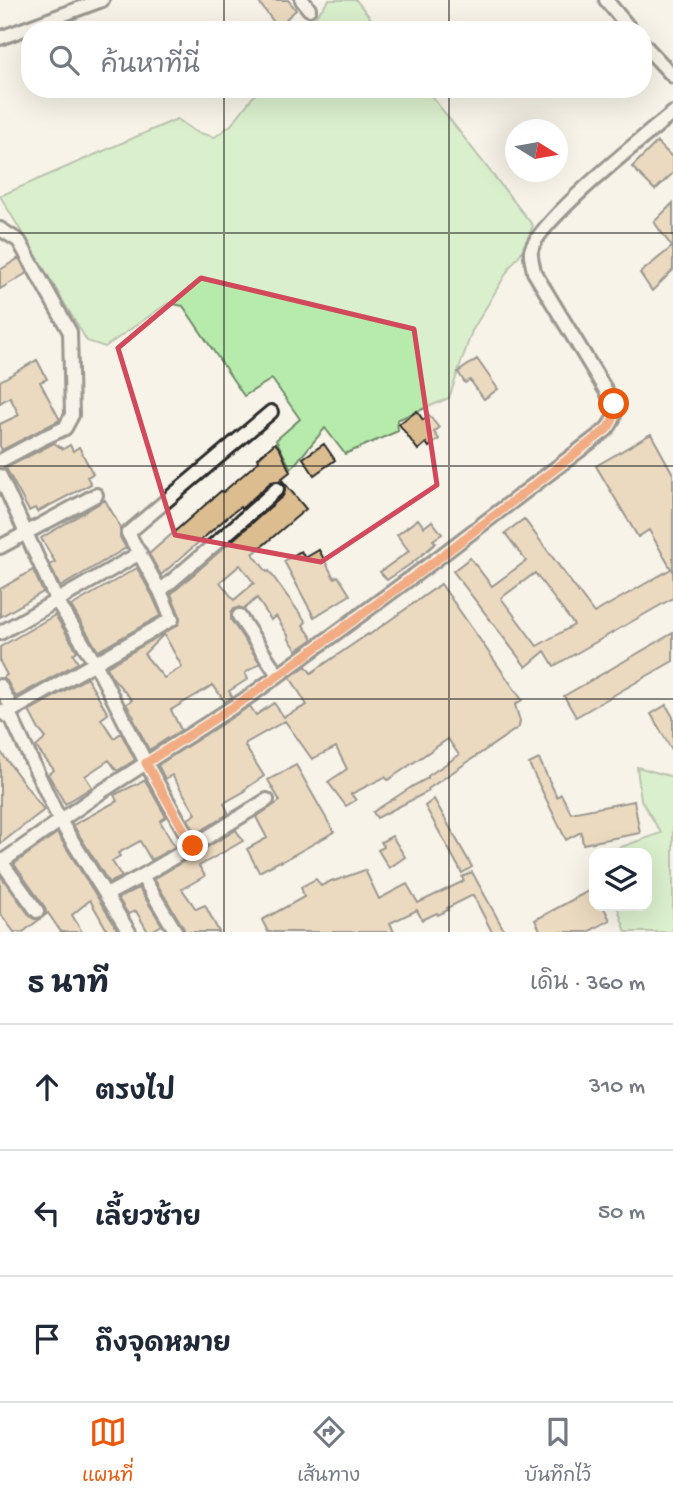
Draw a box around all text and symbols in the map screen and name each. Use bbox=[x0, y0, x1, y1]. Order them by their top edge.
search box bbox=[21, 21, 652, 98]
icon: search bbox=[45, 41, 83, 79]
text: ค้นหาที่นี่ bbox=[101, 52, 200, 83]
north arrow bbox=[505, 119, 568, 182]
route start bbox=[598, 388, 629, 419]
route end bbox=[177, 830, 208, 861]
map controls bbox=[589, 848, 652, 911]
button: layers bbox=[589, 848, 652, 911]
text: 5 นาที bbox=[28, 969, 109, 1004]
text: เดิน · 360 m bbox=[530, 971, 645, 998]
icon: ahead bbox=[28, 1068, 66, 1106]
text: 310 m bbox=[589, 1074, 645, 1101]
text: ตรงไป bbox=[95, 1079, 175, 1110]
icon: left bbox=[28, 1194, 66, 1232]
text: 50 m bbox=[598, 1200, 645, 1227]
text: เลี้ยวซ้าย bbox=[95, 1205, 201, 1236]
icon: arrive bbox=[28, 1320, 66, 1358]
text: ถึงจุดหมาย bbox=[95, 1331, 231, 1362]
tab: แผนที่ bbox=[82, 1413, 133, 1489]
tab: เส้นทาง bbox=[297, 1413, 360, 1489]
tab: บันทึกไว้ bbox=[524, 1413, 591, 1489]

